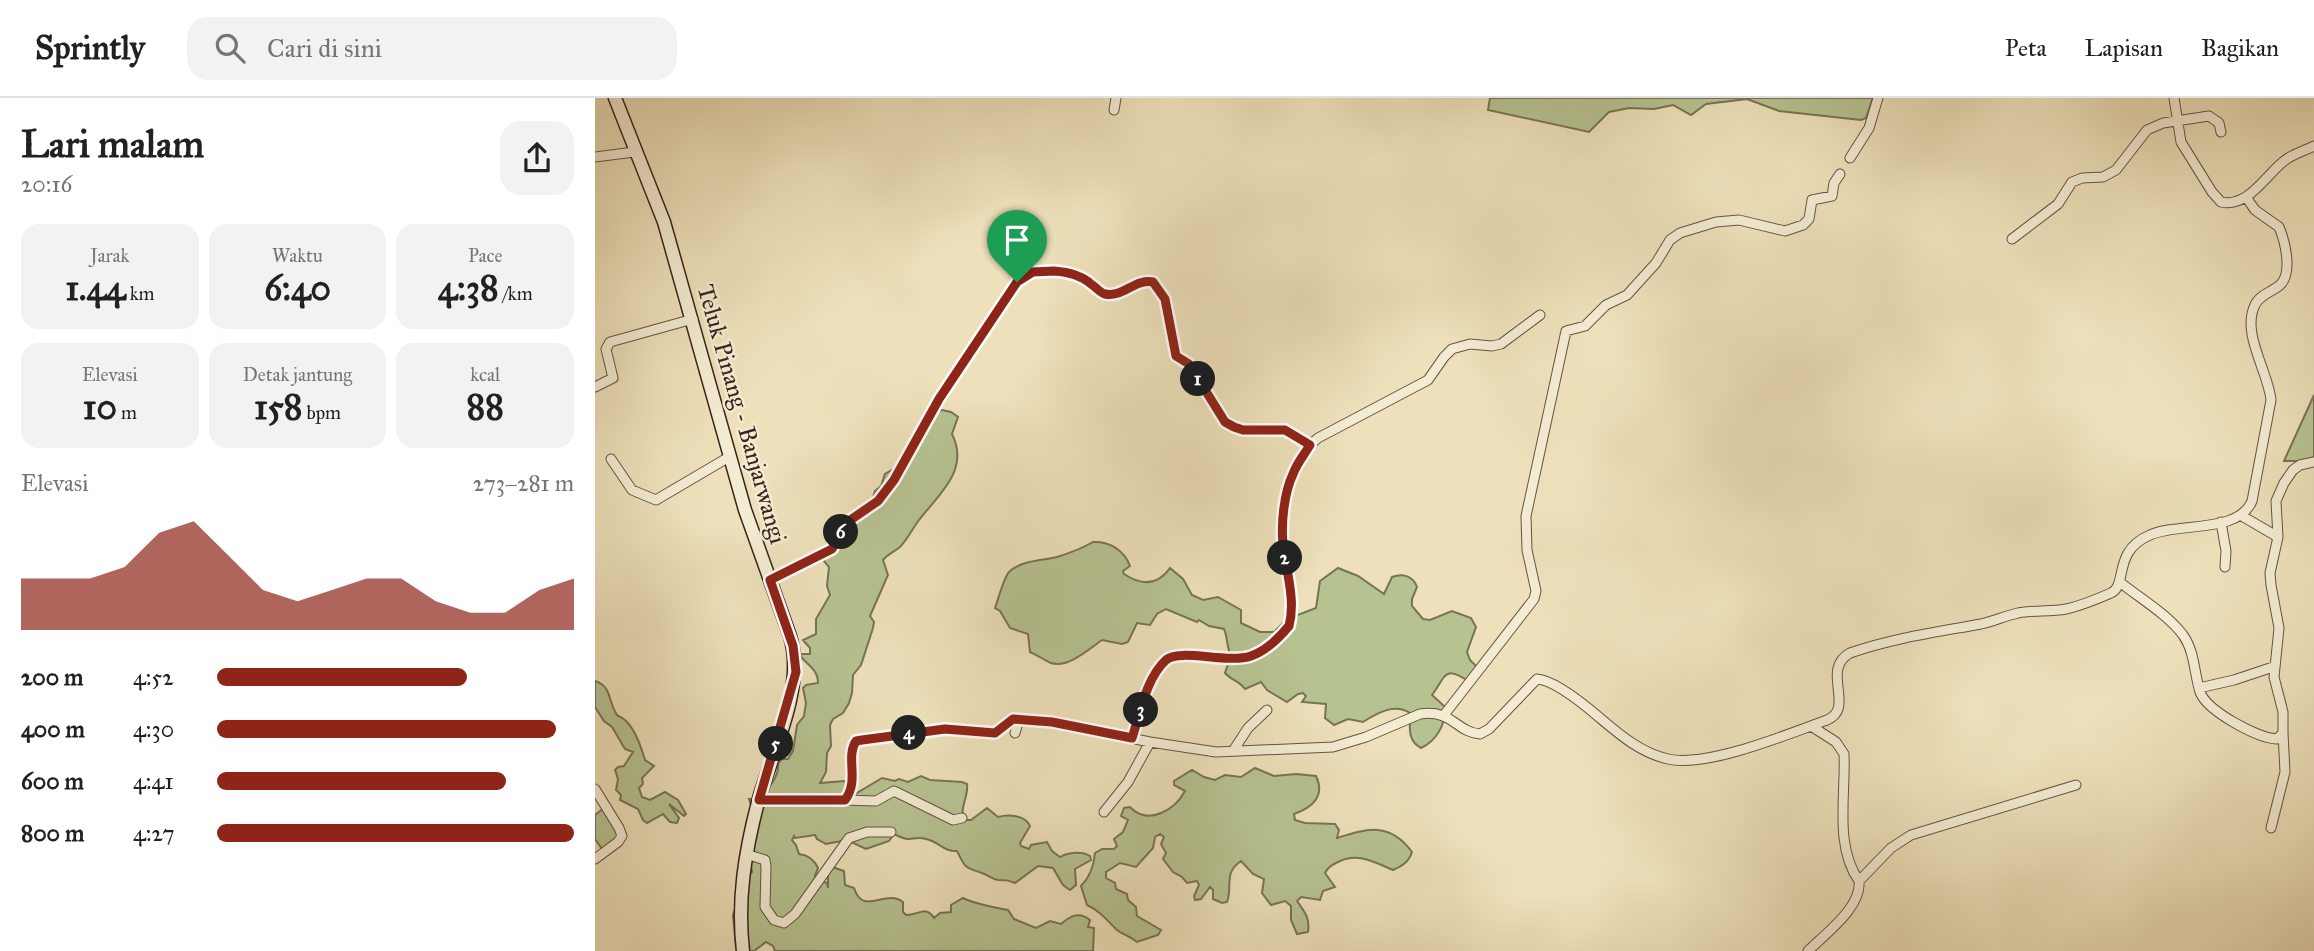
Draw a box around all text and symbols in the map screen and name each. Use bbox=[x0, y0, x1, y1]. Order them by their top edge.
search box bbox=[187, 17, 677, 80]
text: Sprintly bbox=[35, 28, 145, 68]
icon: search bbox=[211, 29, 249, 67]
text: Cari di sini bbox=[267, 32, 382, 64]
text: Peta bbox=[2005, 33, 2047, 63]
text: Lapisan bbox=[2085, 33, 2163, 63]
text: Bagikan bbox=[2201, 33, 2279, 63]
text: Lari malam bbox=[21, 121, 204, 167]
button: share bbox=[500, 121, 574, 195]
text: 20:16 bbox=[21, 170, 72, 198]
pin bbox=[987, 210, 1047, 282]
icon: arrive bbox=[998, 221, 1036, 259]
text: Jarak bbox=[90, 244, 129, 267]
text: Waktu bbox=[272, 244, 323, 267]
text: Pace bbox=[468, 244, 502, 267]
text: 1.44 bbox=[65, 267, 126, 310]
text: 6:40 bbox=[264, 267, 331, 310]
text: 4:38 bbox=[438, 267, 499, 310]
street label: Teluk Pinang - Banjarwangi bbox=[691, 281, 794, 548]
text: km bbox=[126, 282, 154, 305]
text: /km bbox=[499, 282, 533, 305]
pin: 1 bbox=[1181, 362, 1215, 396]
text: Elevasi bbox=[82, 363, 138, 386]
text: Detak jantung bbox=[243, 363, 352, 386]
text: kcal bbox=[470, 363, 500, 386]
text: 1 bbox=[1194, 367, 1201, 390]
text: 10 bbox=[83, 386, 117, 429]
text: 158 bbox=[254, 386, 302, 429]
text: 88 bbox=[467, 386, 504, 429]
text: m bbox=[117, 401, 137, 424]
text: bpm bbox=[302, 401, 341, 424]
text: Elevasi bbox=[21, 469, 89, 497]
text: 273–281 m bbox=[473, 469, 574, 497]
pin: 6 bbox=[824, 514, 859, 550]
text: 6 bbox=[836, 520, 845, 543]
pin: 2 bbox=[1267, 540, 1303, 575]
text: 2 bbox=[1280, 546, 1289, 569]
text: 200 m bbox=[21, 663, 83, 691]
text: 4:52 bbox=[133, 663, 174, 691]
pin: 3 bbox=[1123, 692, 1159, 728]
text: 3 bbox=[1137, 698, 1144, 721]
text: 400 m bbox=[21, 715, 85, 743]
text: 4:30 bbox=[133, 715, 174, 743]
pin: 4 bbox=[891, 716, 927, 750]
text: 4 bbox=[903, 721, 914, 744]
pin: 5 bbox=[759, 726, 793, 762]
text: 5 bbox=[771, 732, 780, 755]
text: 600 m bbox=[21, 767, 84, 795]
text: 4:41 bbox=[133, 767, 174, 795]
text: 800 m bbox=[21, 819, 84, 847]
text: 4:27 bbox=[133, 819, 175, 847]

